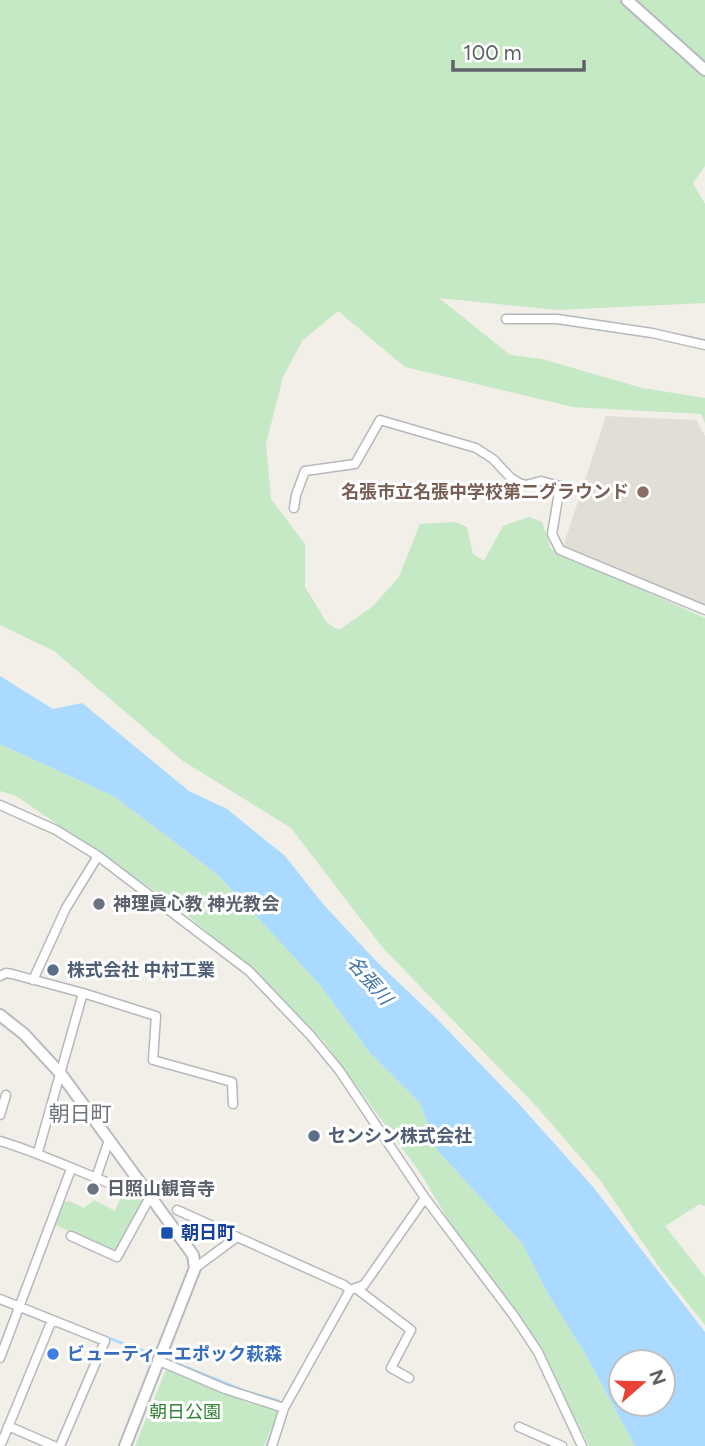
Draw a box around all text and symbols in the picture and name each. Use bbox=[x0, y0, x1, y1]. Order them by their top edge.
scale bar bbox=[453, 28, 584, 72]
text: 100 m bbox=[463, 40, 522, 65]
place label: 名張市立名張中学校第二グラウンド bbox=[341, 481, 629, 503]
marker: 名張市立名張中学校第二グラウンド bbox=[635, 484, 651, 500]
place label: 神理眞心教 神光教会 bbox=[113, 893, 279, 915]
marker: 神理眞心教 神光教会 bbox=[91, 896, 107, 912]
water label: 名張川 bbox=[342, 951, 398, 1011]
place label: 株式会社 中村工業 bbox=[67, 959, 215, 981]
marker: 株式会社 中村工業 bbox=[45, 962, 61, 978]
district label: 朝日町 bbox=[49, 1101, 112, 1126]
place label: センシン株式会社 bbox=[328, 1125, 472, 1147]
marker: センシン株式会社 bbox=[306, 1128, 322, 1144]
place label: 日照山観音寺 bbox=[107, 1178, 215, 1200]
marker: 日照山観音寺 bbox=[85, 1181, 101, 1197]
place label: 朝日町 bbox=[181, 1222, 235, 1244]
marker: 朝日町 bbox=[159, 1225, 175, 1241]
place label: ビューティーエポック萩森 bbox=[67, 1343, 282, 1365]
marker: ビューティーエポック萩森 bbox=[45, 1346, 61, 1362]
north arrow bbox=[607, 1348, 677, 1418]
text: N bbox=[644, 1367, 671, 1388]
park label: 朝日公園 bbox=[149, 1401, 221, 1423]

